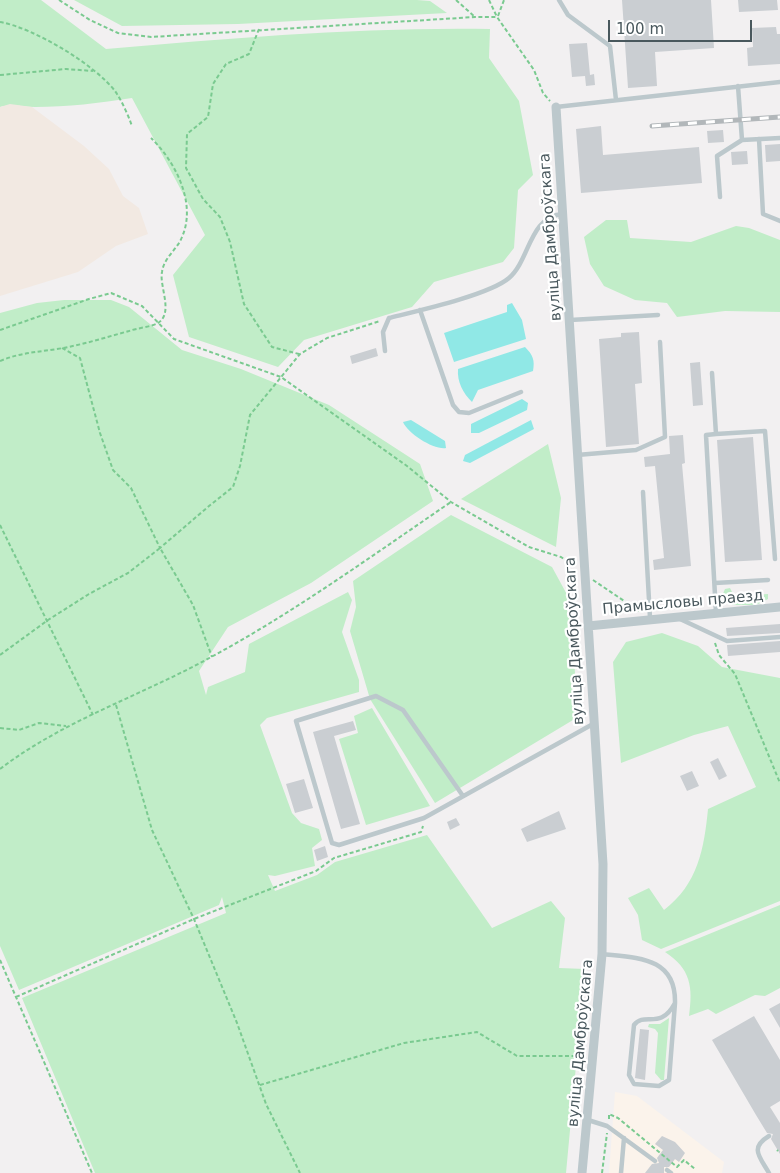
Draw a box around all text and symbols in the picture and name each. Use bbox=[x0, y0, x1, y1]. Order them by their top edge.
scale bar bbox=[610, 10, 754, 42]
text: 100 m bbox=[616, 20, 664, 38]
street label: вуліца Дамброўскага bbox=[536, 152, 566, 322]
street label: вуліца Дамброўскага bbox=[562, 557, 588, 725]
street label: Прамысловы праезд bbox=[602, 587, 764, 619]
street label: вуліца Дамброўскага bbox=[565, 958, 597, 1128]

